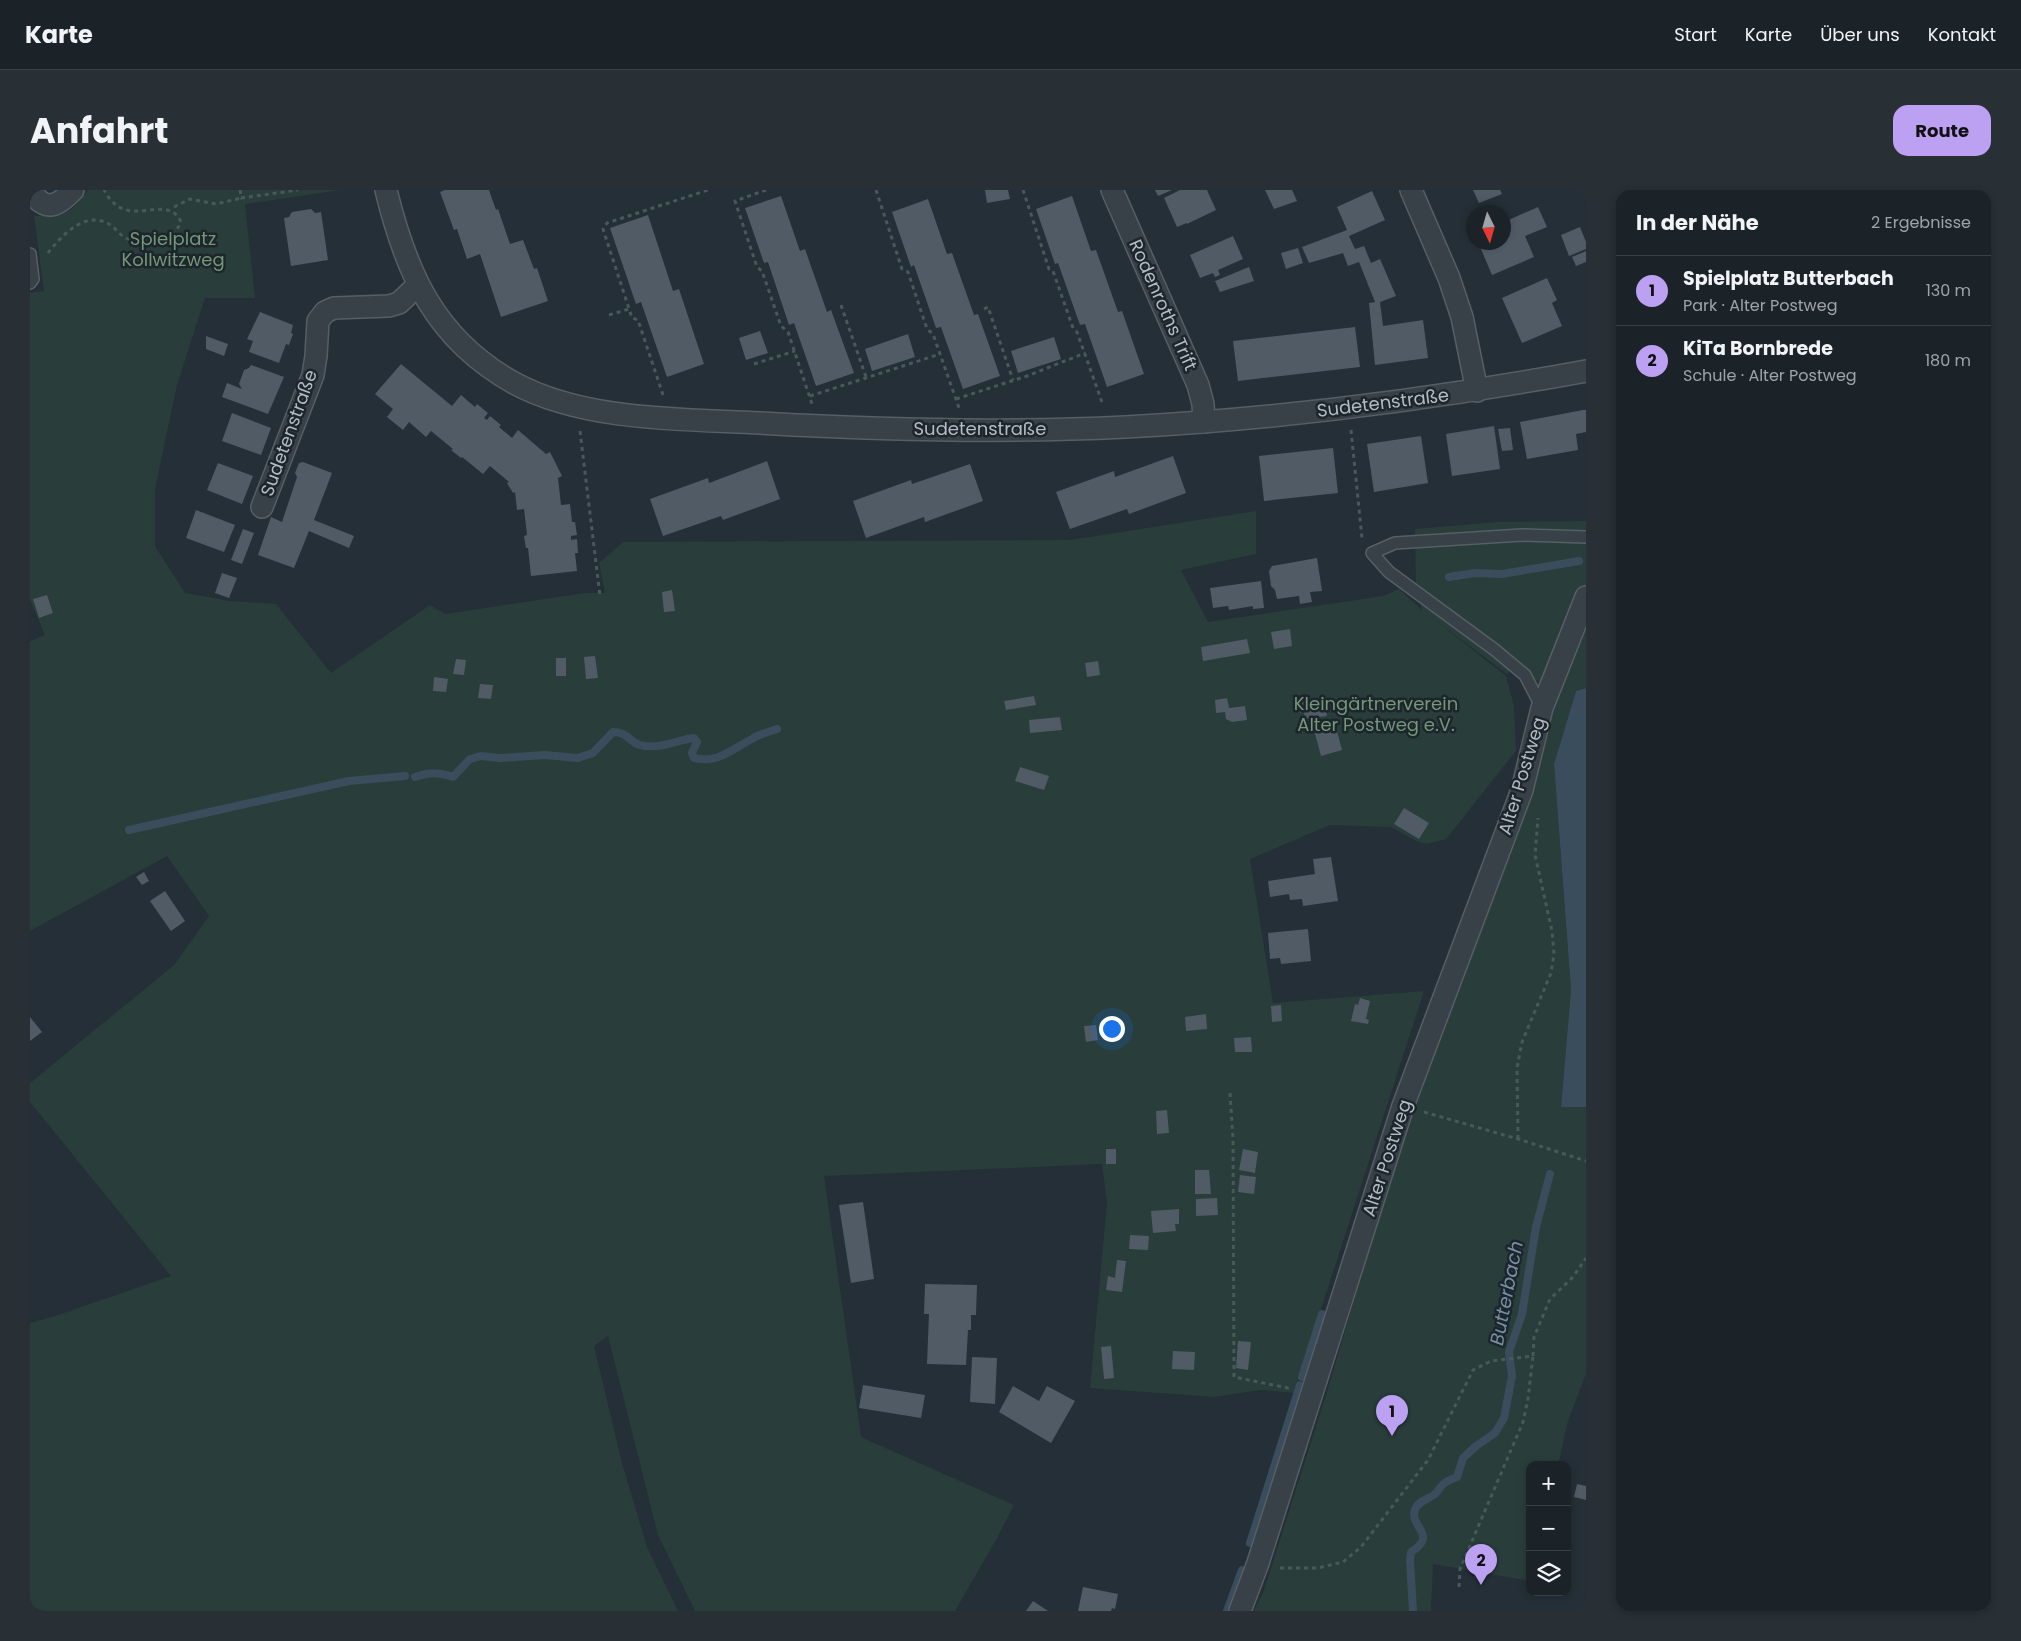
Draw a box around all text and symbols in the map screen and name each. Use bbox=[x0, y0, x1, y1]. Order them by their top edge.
text: Karte bbox=[25, 18, 93, 51]
text: Start bbox=[1674, 22, 1717, 47]
text: Karte bbox=[1745, 22, 1792, 47]
text: Über uns bbox=[1820, 22, 1900, 47]
text: Kontakt bbox=[1928, 22, 1996, 47]
button: Route bbox=[1893, 105, 1991, 156]
text: Anfahrt bbox=[30, 106, 169, 155]
north arrow bbox=[1466, 205, 1511, 250]
text: In der Nähe bbox=[1636, 208, 1759, 237]
text: 2 Ergebnisse bbox=[1871, 211, 1971, 234]
park label: Spielplatz Kollwitzweg bbox=[121, 226, 225, 272]
street label: Rodenroths Trift bbox=[1123, 235, 1204, 374]
text: Spielplatz Butterbach bbox=[1683, 265, 1894, 292]
text: 1 bbox=[1649, 279, 1655, 302]
text: 130 m bbox=[1926, 279, 1971, 302]
text: Park · Alter Postweg bbox=[1683, 294, 1837, 317]
text: KiTa Bornbrede bbox=[1683, 335, 1833, 362]
text: 2 bbox=[1647, 349, 1657, 372]
text: 180 m bbox=[1925, 349, 1971, 372]
text: Schule · Alter Postweg bbox=[1683, 364, 1857, 387]
street label: Sudetenstraße bbox=[254, 366, 323, 500]
street label: Sudetenstraße bbox=[1315, 382, 1450, 423]
street label: Sudetenstraße bbox=[914, 416, 1046, 441]
park label: Kleingärtnerverein Alter Postweg e.V. bbox=[1294, 691, 1458, 737]
street label: Alter Postweg bbox=[1492, 714, 1551, 838]
your location bbox=[1099, 1016, 1125, 1042]
street label: Alter Postweg bbox=[1356, 1096, 1417, 1220]
water label: Butterbach bbox=[1483, 1239, 1530, 1348]
pin: 1 bbox=[1376, 1395, 1408, 1436]
map controls bbox=[1526, 1461, 1571, 1596]
button: + bbox=[1526, 1461, 1571, 1506]
button: − bbox=[1526, 1506, 1571, 1551]
pin: 2 bbox=[1465, 1544, 1497, 1585]
button: layers bbox=[1526, 1551, 1571, 1596]

